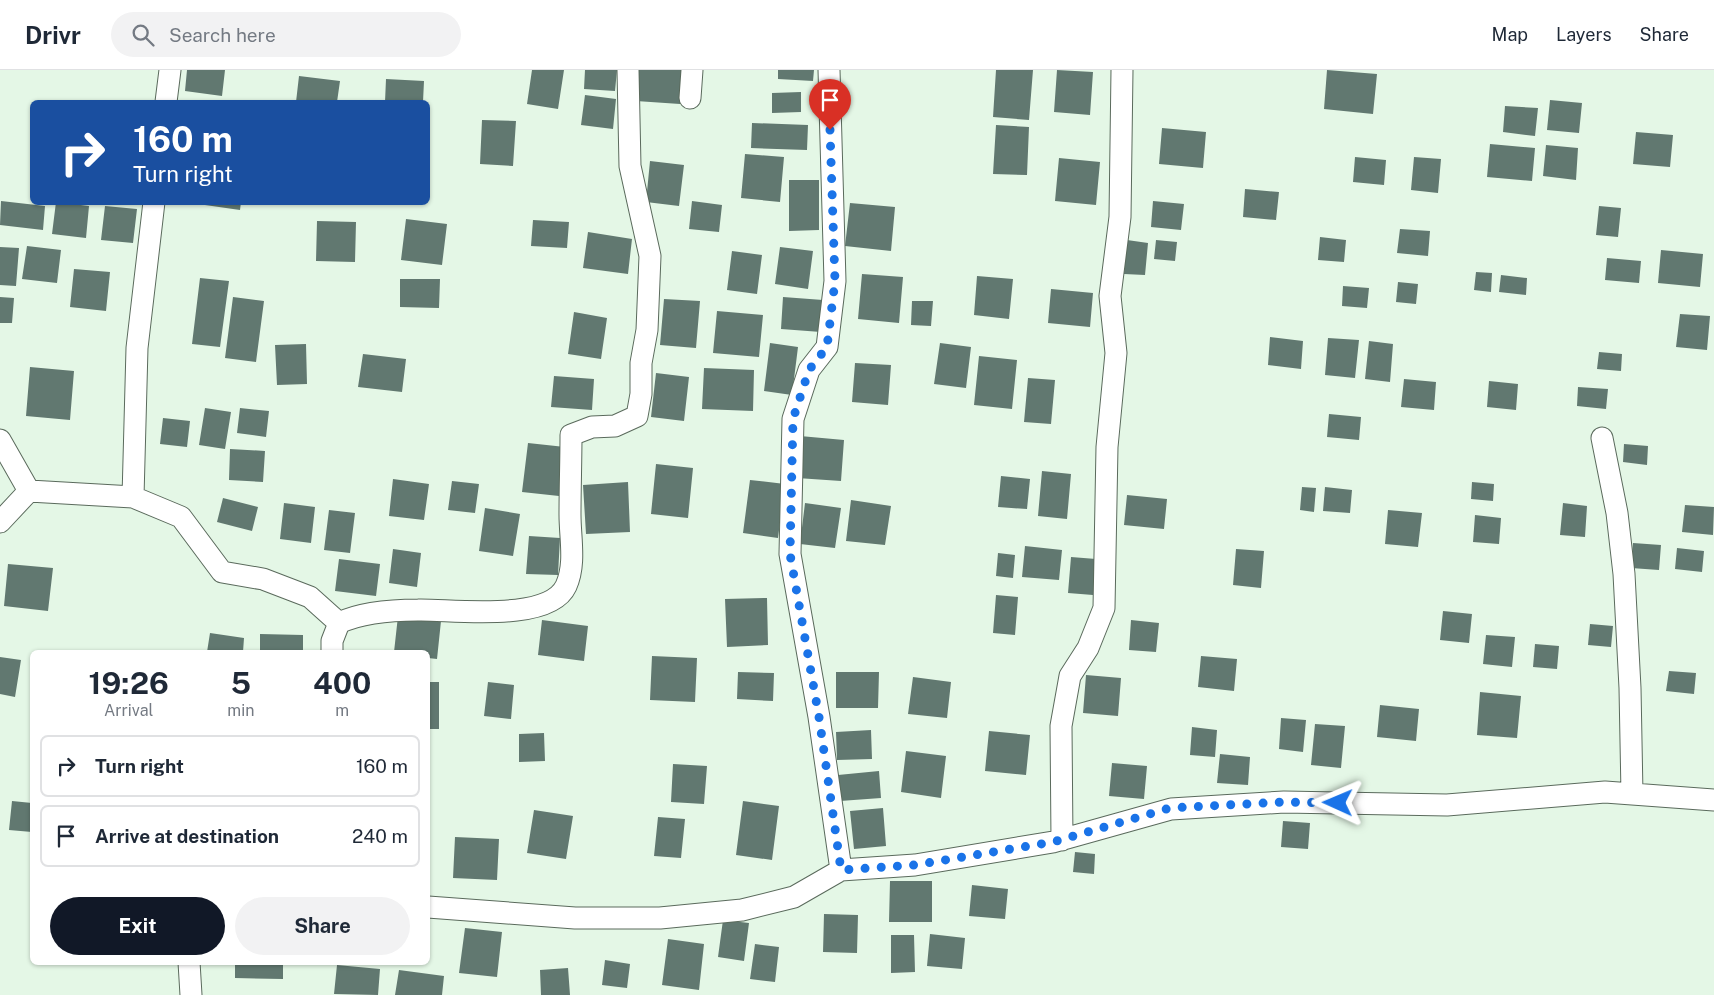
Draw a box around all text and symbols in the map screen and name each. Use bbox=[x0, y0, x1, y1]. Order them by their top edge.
search box bbox=[111, 12, 461, 57]
text: Drivr bbox=[25, 21, 81, 49]
icon: search bbox=[129, 21, 157, 49]
text: Search here bbox=[169, 24, 276, 46]
text: Map bbox=[1492, 24, 1528, 45]
text: Layers bbox=[1556, 24, 1612, 45]
text: Share bbox=[1640, 24, 1689, 45]
pin bbox=[809, 79, 851, 130]
icon: arrive bbox=[816, 86, 844, 114]
text: 160 m bbox=[133, 119, 233, 160]
icon: right bbox=[50, 120, 115, 185]
text: Turn right bbox=[133, 161, 233, 187]
text: 19:26 bbox=[89, 665, 169, 701]
text: 5 bbox=[231, 665, 251, 701]
text: 400 bbox=[313, 665, 371, 701]
text: Arrival bbox=[104, 701, 153, 720]
text: min bbox=[227, 701, 255, 720]
text: m bbox=[335, 701, 349, 720]
icon: right bbox=[52, 752, 80, 780]
text: Turn right bbox=[95, 755, 184, 777]
text: 160 m bbox=[356, 755, 408, 777]
position arrow bbox=[1311, 776, 1363, 828]
icon: arrive bbox=[52, 822, 80, 850]
text: Arrive at destination bbox=[95, 825, 279, 847]
text: 240 m bbox=[352, 825, 408, 847]
button: Exit bbox=[50, 897, 225, 955]
button: Share bbox=[235, 897, 410, 955]

